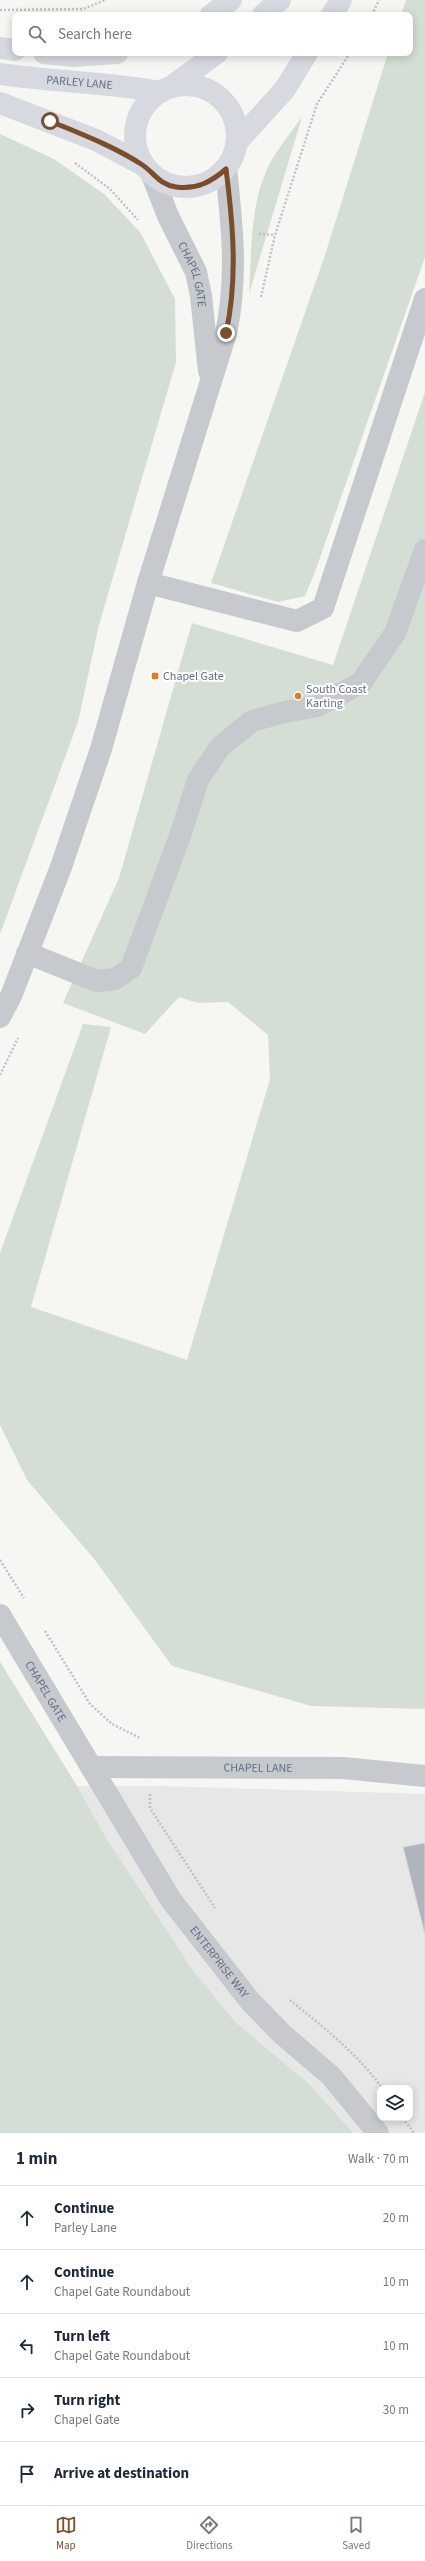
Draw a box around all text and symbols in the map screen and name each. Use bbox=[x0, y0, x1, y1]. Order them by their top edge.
search box bbox=[12, 12, 413, 56]
icon: search bbox=[26, 23, 48, 45]
text: Search here bbox=[58, 24, 132, 45]
street label: PARLEY LANE bbox=[46, 71, 113, 94]
route start bbox=[41, 112, 59, 130]
street label: CHAPEL GATE bbox=[174, 239, 211, 308]
route end bbox=[217, 324, 235, 342]
place label: Chapel Gate bbox=[163, 668, 224, 685]
marker: Chapel Gate bbox=[150, 671, 160, 681]
place label: South Coast Karting bbox=[306, 681, 367, 712]
marker: South Coast Karting bbox=[293, 691, 303, 701]
street label: CHAPEL GATE bbox=[21, 1658, 71, 1725]
street label: CHAPEL LANE bbox=[223, 1759, 293, 1776]
street label: ENTERPRISE WAY bbox=[186, 1922, 253, 2002]
map controls bbox=[377, 2085, 413, 2121]
button: layers bbox=[377, 2085, 413, 2121]
text: 1 min bbox=[16, 2147, 57, 2171]
text: Walk · 70 m bbox=[348, 2150, 409, 2168]
text: Continue bbox=[54, 2198, 114, 2219]
icon: ahead bbox=[16, 2207, 38, 2229]
text: 20 m bbox=[383, 2209, 409, 2227]
text: Parley Lane bbox=[54, 2219, 117, 2237]
text: Continue bbox=[54, 2262, 114, 2283]
icon: ahead bbox=[16, 2271, 38, 2293]
text: 10 m bbox=[383, 2273, 409, 2291]
text: Chapel Gate Roundabout bbox=[54, 2283, 190, 2301]
text: Turn left bbox=[54, 2326, 110, 2347]
icon: left bbox=[16, 2335, 38, 2357]
text: 10 m bbox=[383, 2337, 409, 2355]
text: Chapel Gate Roundabout bbox=[54, 2347, 190, 2365]
text: Turn right bbox=[54, 2390, 120, 2411]
icon: right bbox=[16, 2399, 38, 2421]
text: 30 m bbox=[383, 2401, 409, 2419]
text: Chapel Gate bbox=[54, 2411, 120, 2429]
icon: arrive bbox=[16, 2463, 38, 2485]
text: Arrive at destination bbox=[54, 2463, 189, 2484]
tab: Map bbox=[55, 2514, 77, 2553]
tab: Directions bbox=[186, 2514, 233, 2553]
tab: Saved bbox=[342, 2514, 370, 2553]

